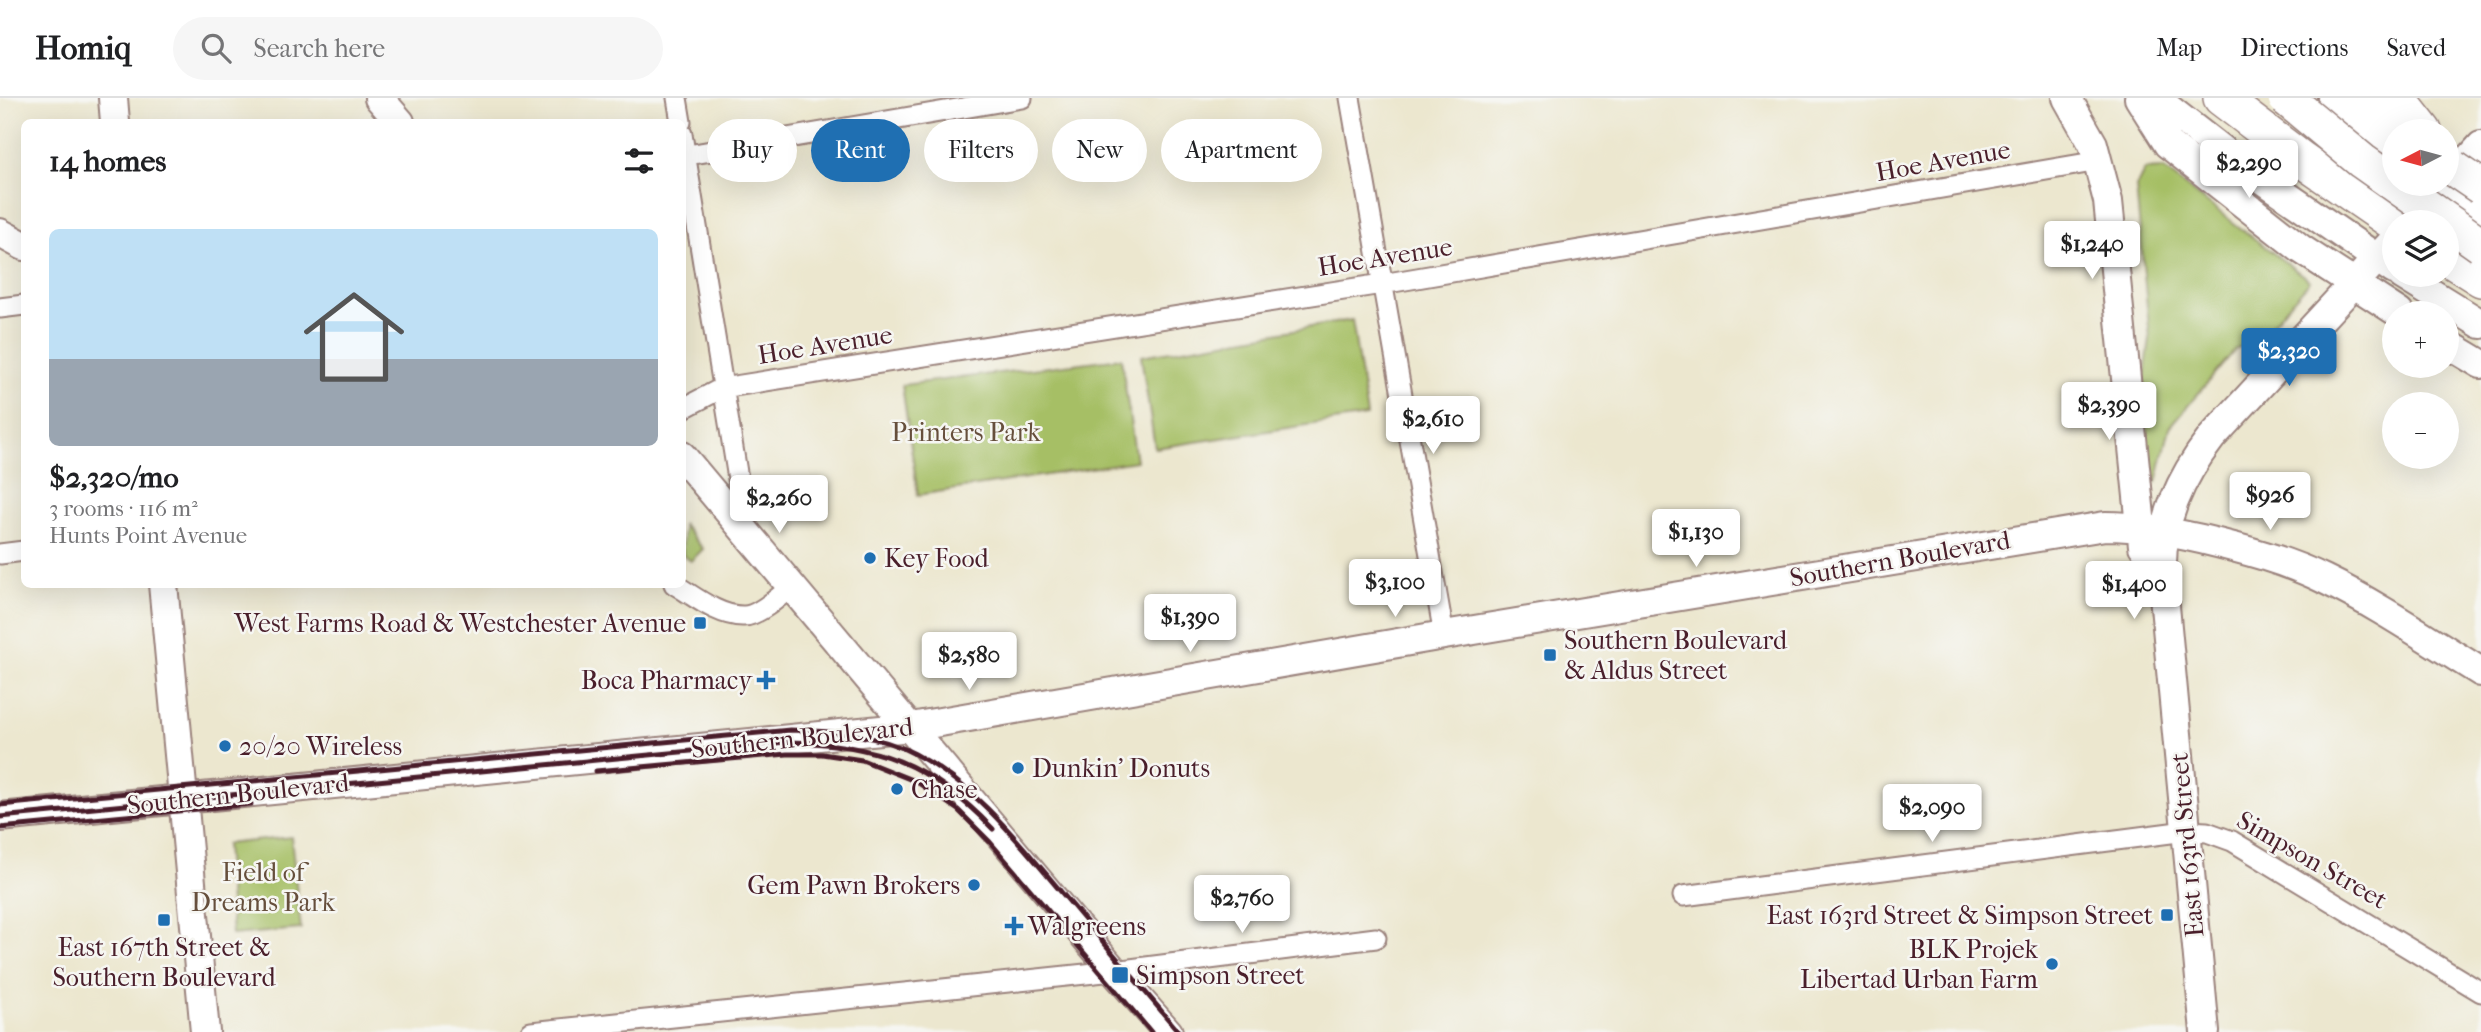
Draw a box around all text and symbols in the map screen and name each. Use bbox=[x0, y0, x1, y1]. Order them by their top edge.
search box bbox=[173, 17, 663, 80]
text: Homiq bbox=[35, 29, 131, 68]
icon: search bbox=[197, 29, 235, 67]
text: Search here bbox=[253, 33, 385, 64]
text: Map bbox=[2156, 34, 2202, 62]
text: Directions bbox=[2240, 34, 2348, 62]
text: Saved bbox=[2386, 34, 2446, 62]
chip: Buy bbox=[707, 119, 797, 182]
chip: Rent bbox=[811, 119, 910, 182]
chip: Filters bbox=[924, 119, 1038, 182]
chip: New bbox=[1052, 119, 1147, 182]
chip: Apartment bbox=[1161, 119, 1322, 182]
north arrow bbox=[2382, 119, 2459, 196]
map controls bbox=[2382, 119, 2459, 469]
street label: Hoe Avenue bbox=[1873, 134, 2013, 188]
pin: $2,290 bbox=[2192, 140, 2306, 200]
icon: filters bbox=[620, 142, 658, 180]
text: 14 homes bbox=[49, 144, 166, 179]
text: $2,290 bbox=[2216, 149, 2282, 176]
button: layers bbox=[2382, 210, 2459, 287]
pin: $1,240 bbox=[2035, 222, 2149, 281]
text: $1,240 bbox=[2060, 230, 2124, 257]
street label: Hoe Avenue bbox=[1316, 231, 1455, 283]
icon: home bbox=[291, 274, 417, 400]
button: + bbox=[2382, 301, 2459, 378]
street label: Hoe Avenue bbox=[756, 319, 895, 371]
pin: $2,320 bbox=[2232, 328, 2346, 388]
text: $2,320 bbox=[2257, 337, 2321, 364]
pin: $2,390 bbox=[2052, 382, 2166, 442]
text: $2,390 bbox=[2077, 391, 2141, 418]
button: − bbox=[2382, 392, 2459, 469]
pin: $2,610 bbox=[1376, 396, 1490, 456]
text: $2,610 bbox=[1402, 405, 1464, 432]
park label: Printers Park bbox=[891, 417, 1041, 448]
text: $2,320/mo bbox=[49, 460, 179, 495]
pin: $926 bbox=[2229, 472, 2311, 532]
pin: $2,260 bbox=[722, 476, 836, 535]
text: $926 bbox=[2246, 481, 2295, 508]
text: $2,260 bbox=[746, 484, 812, 511]
text: 3 rooms · 116 m² bbox=[49, 495, 198, 522]
pin: $1,130 bbox=[1639, 510, 1753, 569]
text: $1,130 bbox=[1668, 518, 1724, 545]
text: Hunts Point Avenue bbox=[49, 522, 247, 549]
street label: Southern Boulevard bbox=[1787, 524, 2013, 594]
place label: Key Food bbox=[884, 543, 990, 574]
marker: Key Food bbox=[862, 550, 878, 566]
pin: $3,100 bbox=[1338, 560, 1452, 619]
pin: $1,400 bbox=[2077, 561, 2191, 621]
text: $3,100 bbox=[1365, 568, 1425, 595]
text: $1,400 bbox=[2101, 570, 2167, 597]
pin: $1,390 bbox=[1133, 594, 1247, 654]
text: $1,390 bbox=[1160, 603, 1220, 630]
place label: West Farms Road & Westchester Avenue bbox=[233, 608, 686, 639]
marker: West Farms Road & Westchester Avenue bbox=[692, 615, 708, 631]
place label: Southern Boulevard & Aldus Street bbox=[1564, 625, 1788, 686]
pin: $2,580 bbox=[912, 632, 1026, 692]
text: $2,580 bbox=[938, 641, 1000, 668]
marker: Southern Boulevard & Aldus Street bbox=[1542, 647, 1558, 663]
place label: Boca Pharmacy bbox=[581, 665, 753, 696]
marker: Boca Pharmacy bbox=[758, 672, 774, 688]
street label: Southern Boulevard bbox=[689, 711, 915, 765]
place label: 20/20 Wireless bbox=[239, 731, 402, 762]
marker: 20/20 Wireless bbox=[217, 738, 233, 754]
street label: East 163rd Street bbox=[2163, 751, 2211, 939]
place label: Dunkin' Donuts bbox=[1032, 753, 1210, 784]
marker: Dunkin' Donuts bbox=[1010, 760, 1026, 776]
street label: Southern Boulevard bbox=[125, 767, 351, 821]
place label: Chase bbox=[911, 774, 978, 805]
marker: Chase bbox=[889, 781, 905, 797]
pin: $2,090 bbox=[1875, 784, 1989, 844]
text: $2,090 bbox=[1899, 793, 1965, 820]
street label: Simpson Street bbox=[2231, 804, 2393, 916]
park label: Field of Dreams Park bbox=[191, 857, 336, 918]
place label: Gem Pawn Brokers bbox=[747, 870, 960, 901]
pin: $2,760 bbox=[1185, 876, 1299, 935]
marker: Gem Pawn Brokers bbox=[966, 877, 982, 893]
text: $2,760 bbox=[1210, 884, 1274, 911]
place label: East 163rd Street & Simpson Street bbox=[1767, 900, 2154, 931]
marker: East 163rd Street & Simpson Street bbox=[2159, 907, 2175, 923]
place label: Walgreens bbox=[1027, 911, 1146, 942]
marker: East 167th Street & Southern Boulevard bbox=[156, 912, 172, 928]
marker: Walgreens bbox=[1006, 918, 1022, 934]
place label: East 167th Street & Southern Boulevard bbox=[52, 932, 276, 993]
place label: BLK Projek Libertad Urban Farm bbox=[1800, 934, 2039, 995]
marker: BLK Projek Libertad Urban Farm bbox=[2044, 956, 2060, 972]
place label: Simpson Street bbox=[1136, 960, 1305, 991]
marker: Simpson Street bbox=[1110, 965, 1130, 985]

